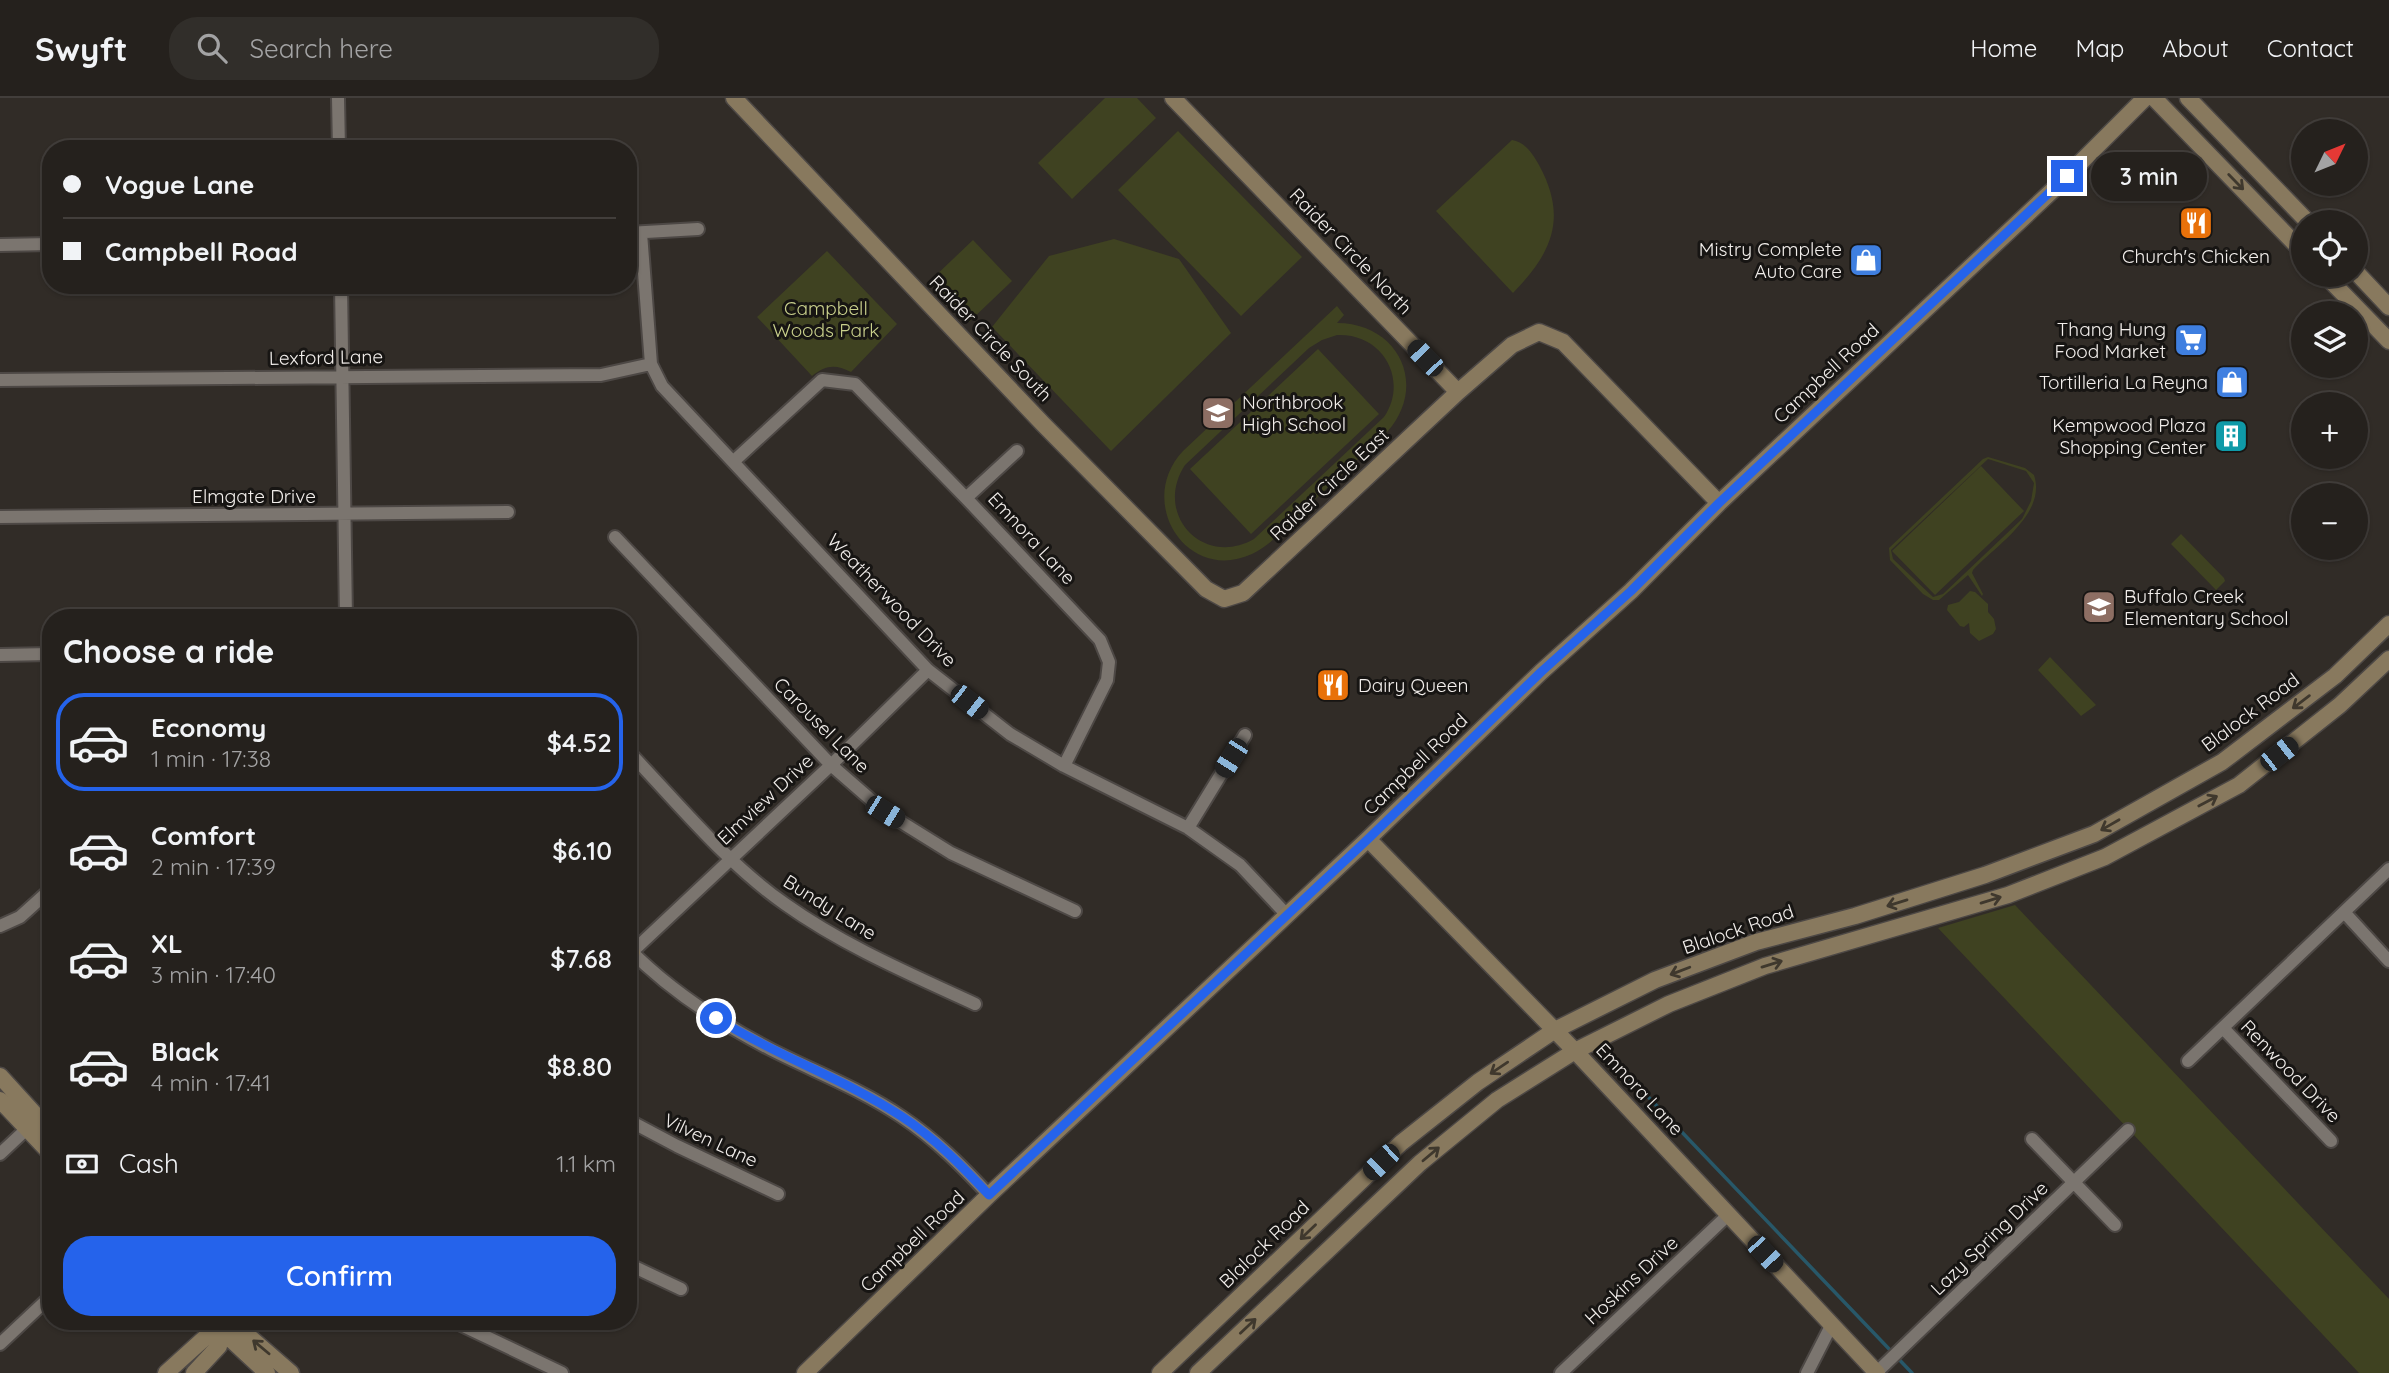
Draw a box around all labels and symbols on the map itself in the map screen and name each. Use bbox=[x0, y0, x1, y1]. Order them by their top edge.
north arrow bbox=[2291, 119, 2368, 196]
callout: 3 min bbox=[2092, 152, 2207, 200]
route end bbox=[2051, 160, 2083, 192]
one-way arrow bbox=[2227, 174, 2244, 191]
street label: Raider Circle North bbox=[1285, 183, 1417, 319]
restaurant icon: Church's Chicken bbox=[2177, 204, 2215, 242]
place label: Mistry Complete Auto Care bbox=[1699, 237, 1842, 283]
shop icon: Mistry Complete Auto Care bbox=[1847, 241, 1885, 279]
place label: Church's Chicken bbox=[2122, 244, 2270, 268]
street label: Raider Circle South bbox=[924, 270, 1058, 406]
park label: Campbell Woods Park bbox=[773, 296, 879, 342]
place label: Thang Hung Food Market bbox=[2054, 317, 2166, 363]
street label: Campbell Road bbox=[1768, 318, 1884, 428]
supermarket icon: Thang Hung Food Market bbox=[2172, 321, 2210, 359]
car bbox=[1403, 336, 1448, 380]
street label: Lexford Lane bbox=[269, 344, 383, 370]
shop icon: Tortilleria La Reyna bbox=[2213, 363, 2251, 401]
place label: Tortilleria La Reyna bbox=[2039, 370, 2208, 394]
place label: Northbrook High School bbox=[1242, 390, 1346, 436]
school or university icon: Northbrook High School bbox=[1199, 394, 1237, 432]
place label: Kempwood Plaza Shopping Center bbox=[2052, 413, 2207, 459]
building icon: Kempwood Plaza Shopping Center bbox=[2212, 417, 2250, 455]
street label: Raider Circle East bbox=[1264, 423, 1394, 545]
street label: Elmgate Drive bbox=[192, 484, 316, 508]
street label: Emnora Lane bbox=[983, 487, 1081, 589]
street label: Weatherwood Drive bbox=[822, 528, 962, 672]
place label: Buffalo Creek Elementary School bbox=[2124, 584, 2289, 630]
school or university icon: Buffalo Creek Elementary School bbox=[2080, 588, 2118, 626]
restaurant icon: Dairy Queen bbox=[1314, 666, 1352, 704]
street label: Blalock Road bbox=[2196, 667, 2304, 757]
street label: Carousel Lane bbox=[769, 672, 875, 778]
place label: Dairy Queen bbox=[1358, 673, 1469, 697]
car bbox=[946, 681, 993, 723]
one-way arrow bbox=[2292, 694, 2311, 709]
street label: Campbell Road bbox=[1358, 708, 1472, 820]
car bbox=[2256, 733, 2303, 775]
car bbox=[1211, 735, 1252, 781]
street label: Elmview Drive bbox=[712, 748, 818, 850]
car bbox=[862, 792, 909, 832]
one-way arrow bbox=[2197, 794, 2218, 808]
one-way arrow bbox=[2101, 818, 2121, 832]
street label: Bundy Lane bbox=[779, 869, 881, 945]
one-way arrow bbox=[1979, 893, 2001, 906]
one-way arrow bbox=[1886, 897, 1908, 910]
street label: Blalock Road bbox=[1679, 899, 1797, 959]
one-way arrow bbox=[1761, 957, 1783, 970]
one-way arrow bbox=[1670, 965, 1692, 978]
route start bbox=[700, 1002, 732, 1034]
street label: Renwood Drive bbox=[2236, 1014, 2346, 1128]
street label: Emnora Lane bbox=[1591, 1038, 1689, 1140]
one-way arrow bbox=[1489, 1061, 1509, 1075]
street label: Vilven Lane bbox=[660, 1108, 762, 1172]
car bbox=[1359, 1140, 1404, 1184]
one-way arrow bbox=[1422, 1146, 1440, 1162]
street label: Lazy Spring Drive bbox=[1925, 1176, 2053, 1300]
street label: Campbell Road bbox=[855, 1185, 969, 1297]
street label: Blalock Road bbox=[1214, 1195, 1314, 1293]
one-way arrow bbox=[1300, 1224, 1317, 1241]
street label: Hoskins Drive bbox=[1579, 1231, 1683, 1329]
car bbox=[1743, 1231, 1788, 1277]
one-way arrow bbox=[1239, 1318, 1256, 1335]
one-way arrow bbox=[253, 1339, 271, 1355]

